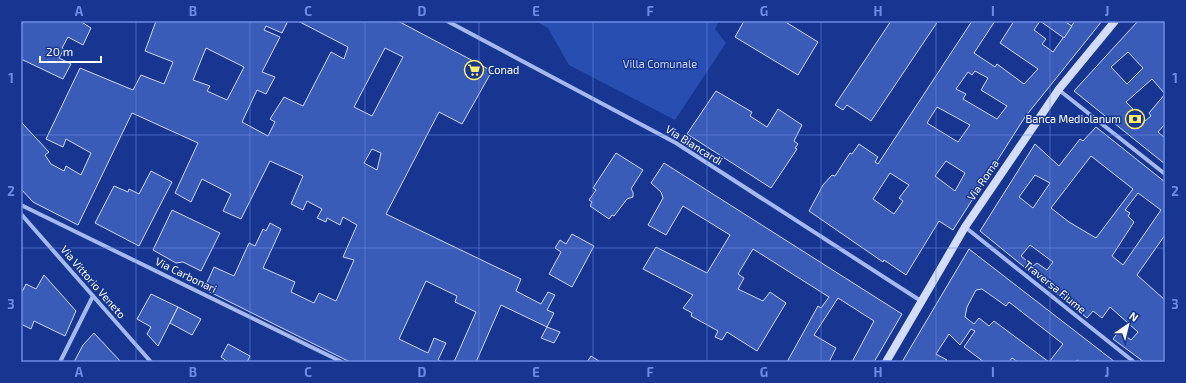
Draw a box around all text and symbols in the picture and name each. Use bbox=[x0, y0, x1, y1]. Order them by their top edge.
text: A bbox=[75, 3, 84, 19]
text: B bbox=[189, 3, 197, 19]
text: C bbox=[304, 3, 312, 19]
text: D bbox=[418, 3, 427, 19]
text: E bbox=[532, 3, 540, 19]
text: F bbox=[646, 3, 654, 19]
text: G bbox=[760, 3, 768, 19]
text: H bbox=[874, 3, 883, 19]
text: I bbox=[991, 3, 995, 19]
text: J bbox=[1105, 3, 1109, 19]
scale bar bbox=[40, 38, 101, 64]
text: 20 m bbox=[46, 44, 73, 58]
park label: Villa Comunale bbox=[623, 57, 697, 70]
supermarket icon: Conad bbox=[463, 59, 485, 81]
place label: Conad bbox=[488, 63, 519, 76]
text: 1 bbox=[8, 70, 14, 86]
text: 1 bbox=[1172, 70, 1178, 86]
bank icon: Banca Mediolanum bbox=[1124, 108, 1146, 130]
place label: Banca Mediolanum bbox=[1025, 112, 1121, 125]
street label: Via Biancardi bbox=[663, 122, 725, 167]
street label: Via Roma bbox=[964, 157, 1001, 203]
text: 2 bbox=[7, 183, 15, 199]
text: 2 bbox=[1171, 183, 1179, 199]
street label: Via Vittorio Veneto bbox=[58, 243, 129, 321]
street label: Via Carbonari bbox=[153, 254, 219, 295]
street label: Traversa Fiume bbox=[1022, 258, 1089, 316]
text: 3 bbox=[7, 296, 15, 312]
text: 3 bbox=[1171, 296, 1179, 312]
north arrow bbox=[1108, 305, 1148, 345]
text: N bbox=[1127, 309, 1141, 324]
text: A bbox=[75, 364, 84, 380]
text: B bbox=[189, 364, 197, 380]
text: C bbox=[304, 364, 312, 380]
text: D bbox=[418, 364, 427, 380]
text: E bbox=[532, 364, 540, 380]
text: F bbox=[646, 364, 654, 380]
text: G bbox=[760, 364, 768, 380]
text: H bbox=[874, 364, 883, 380]
text: I bbox=[991, 364, 995, 380]
text: J bbox=[1105, 364, 1109, 380]

